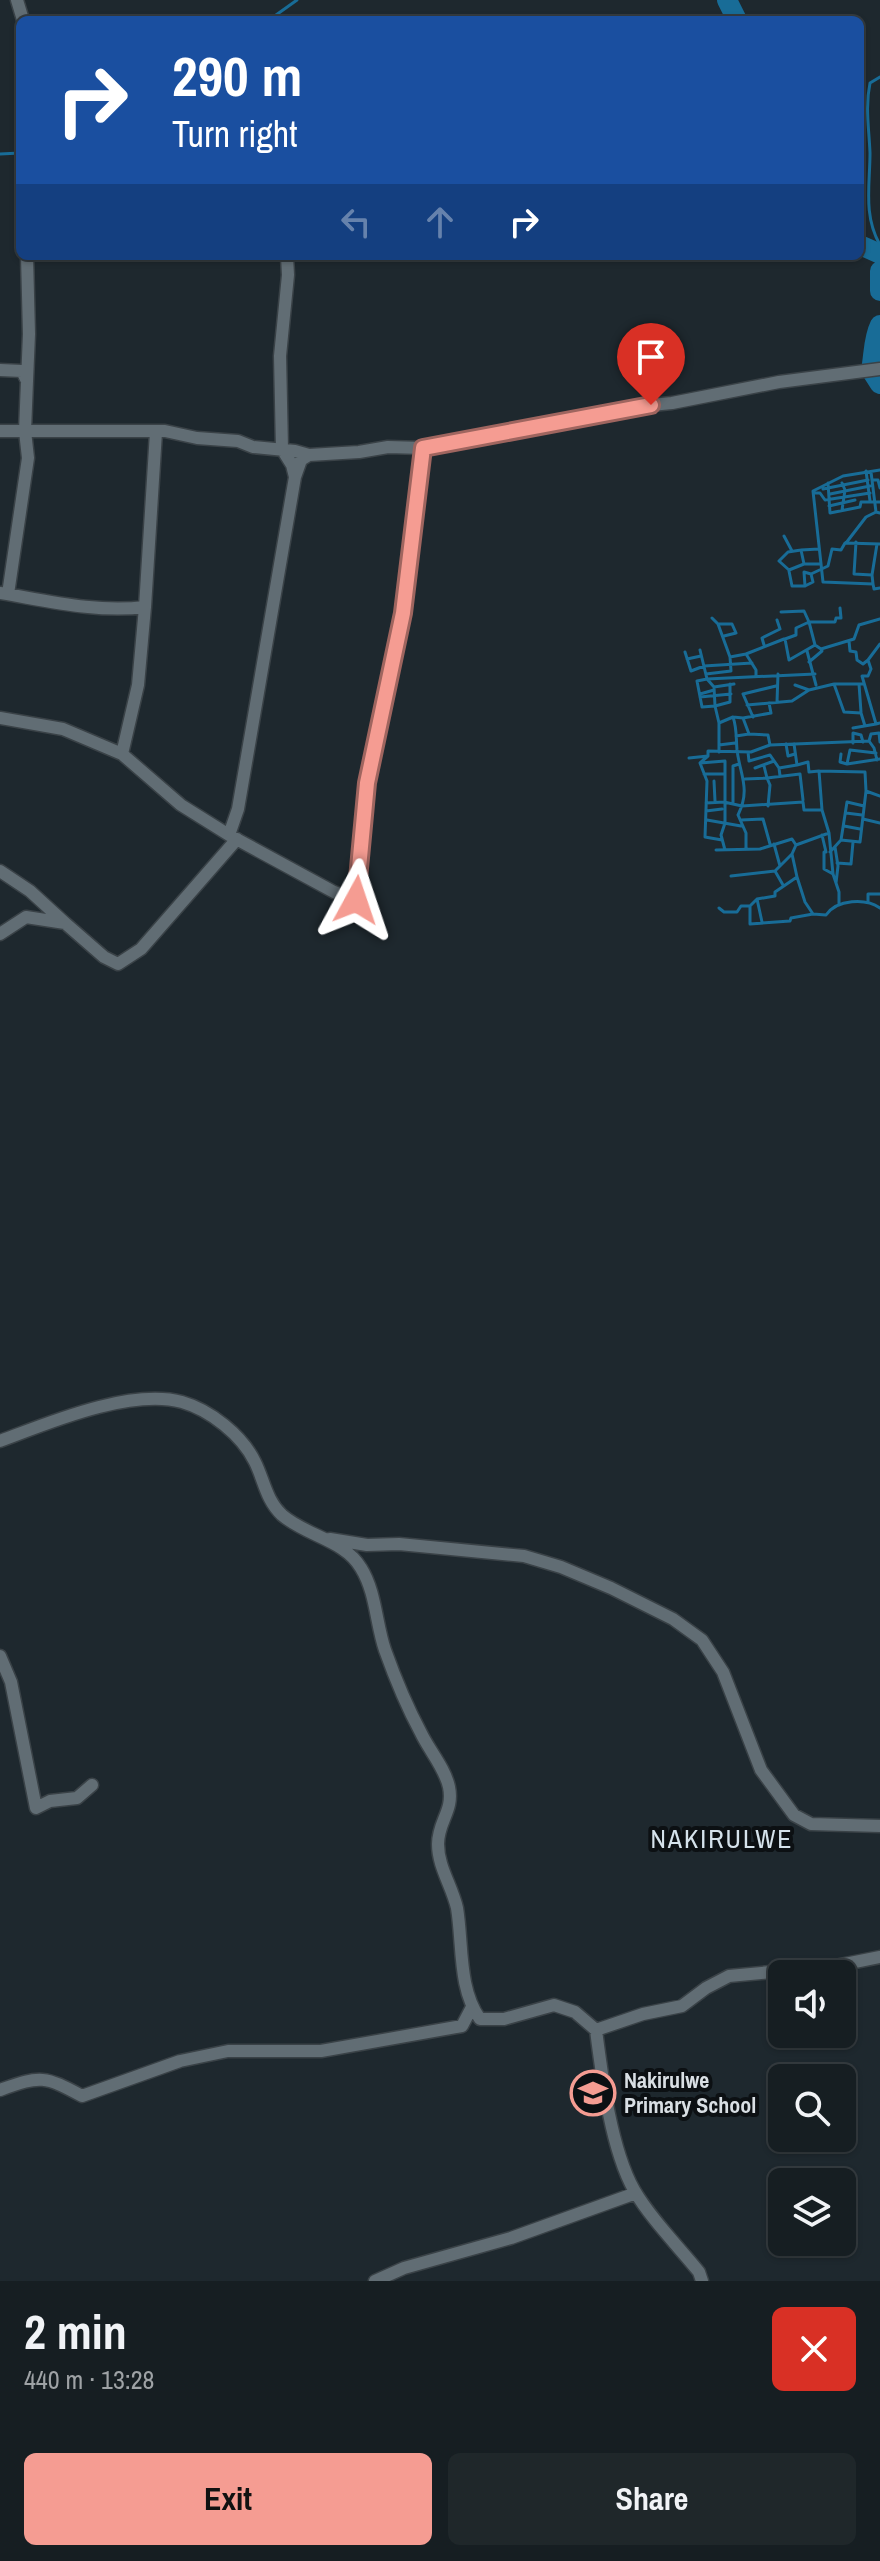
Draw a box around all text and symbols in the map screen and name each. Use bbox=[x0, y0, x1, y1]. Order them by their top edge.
text: 290 m bbox=[172, 38, 302, 113]
icon: right bbox=[40, 48, 144, 152]
text: Turn right bbox=[172, 110, 297, 158]
icon: left bbox=[334, 200, 378, 244]
icon: ahead bbox=[418, 200, 462, 244]
icon: right bbox=[502, 200, 546, 244]
pin bbox=[617, 323, 685, 405]
icon: arrive bbox=[629, 335, 673, 379]
position arrow bbox=[314, 858, 398, 942]
district label: NAKIRULWE bbox=[650, 1821, 794, 1856]
map controls bbox=[768, 1960, 856, 2256]
button: sound bbox=[768, 1960, 856, 2048]
button: search bbox=[768, 2064, 856, 2152]
place label: Nakirulwe Primary School bbox=[624, 2065, 756, 2120]
school or university icon: Nakirulwe Primary School bbox=[569, 2069, 617, 2117]
button: layers bbox=[768, 2168, 856, 2256]
text: 2 min bbox=[24, 2299, 127, 2364]
button: close bbox=[772, 2307, 856, 2391]
text: 440 m · 13:28 bbox=[24, 2362, 154, 2397]
button: Exit bbox=[24, 2453, 432, 2545]
button: Share bbox=[448, 2453, 856, 2545]

